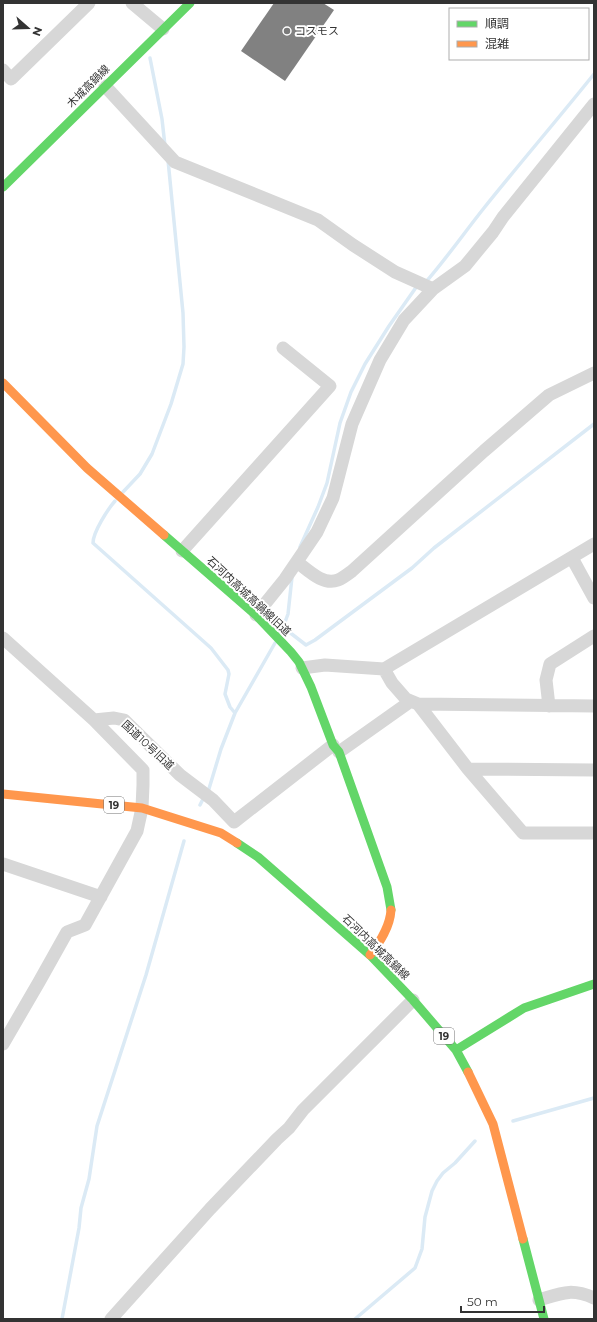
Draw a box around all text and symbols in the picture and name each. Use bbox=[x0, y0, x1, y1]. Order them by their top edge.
north arrow bbox=[8, 8, 48, 48]
legend bbox=[449, 8, 589, 60]
text: 順調 bbox=[485, 16, 509, 31]
place label: コスモス bbox=[295, 24, 339, 38]
text: N bbox=[29, 25, 45, 38]
marker: コスモス bbox=[282, 26, 292, 36]
text: 混雑 bbox=[485, 36, 509, 51]
street label: 木城高鍋線 bbox=[64, 62, 112, 110]
street label: 石河内高城高鍋線旧道 bbox=[204, 553, 294, 639]
street label: 国道10号旧道 bbox=[119, 717, 177, 773]
road number: 19 bbox=[104, 797, 124, 813]
street label: 石河内高城高鍋線 bbox=[339, 911, 413, 983]
road number: 19 bbox=[434, 1028, 454, 1044]
scale bar bbox=[461, 1288, 544, 1314]
text: 50 m bbox=[467, 1294, 498, 1309]

